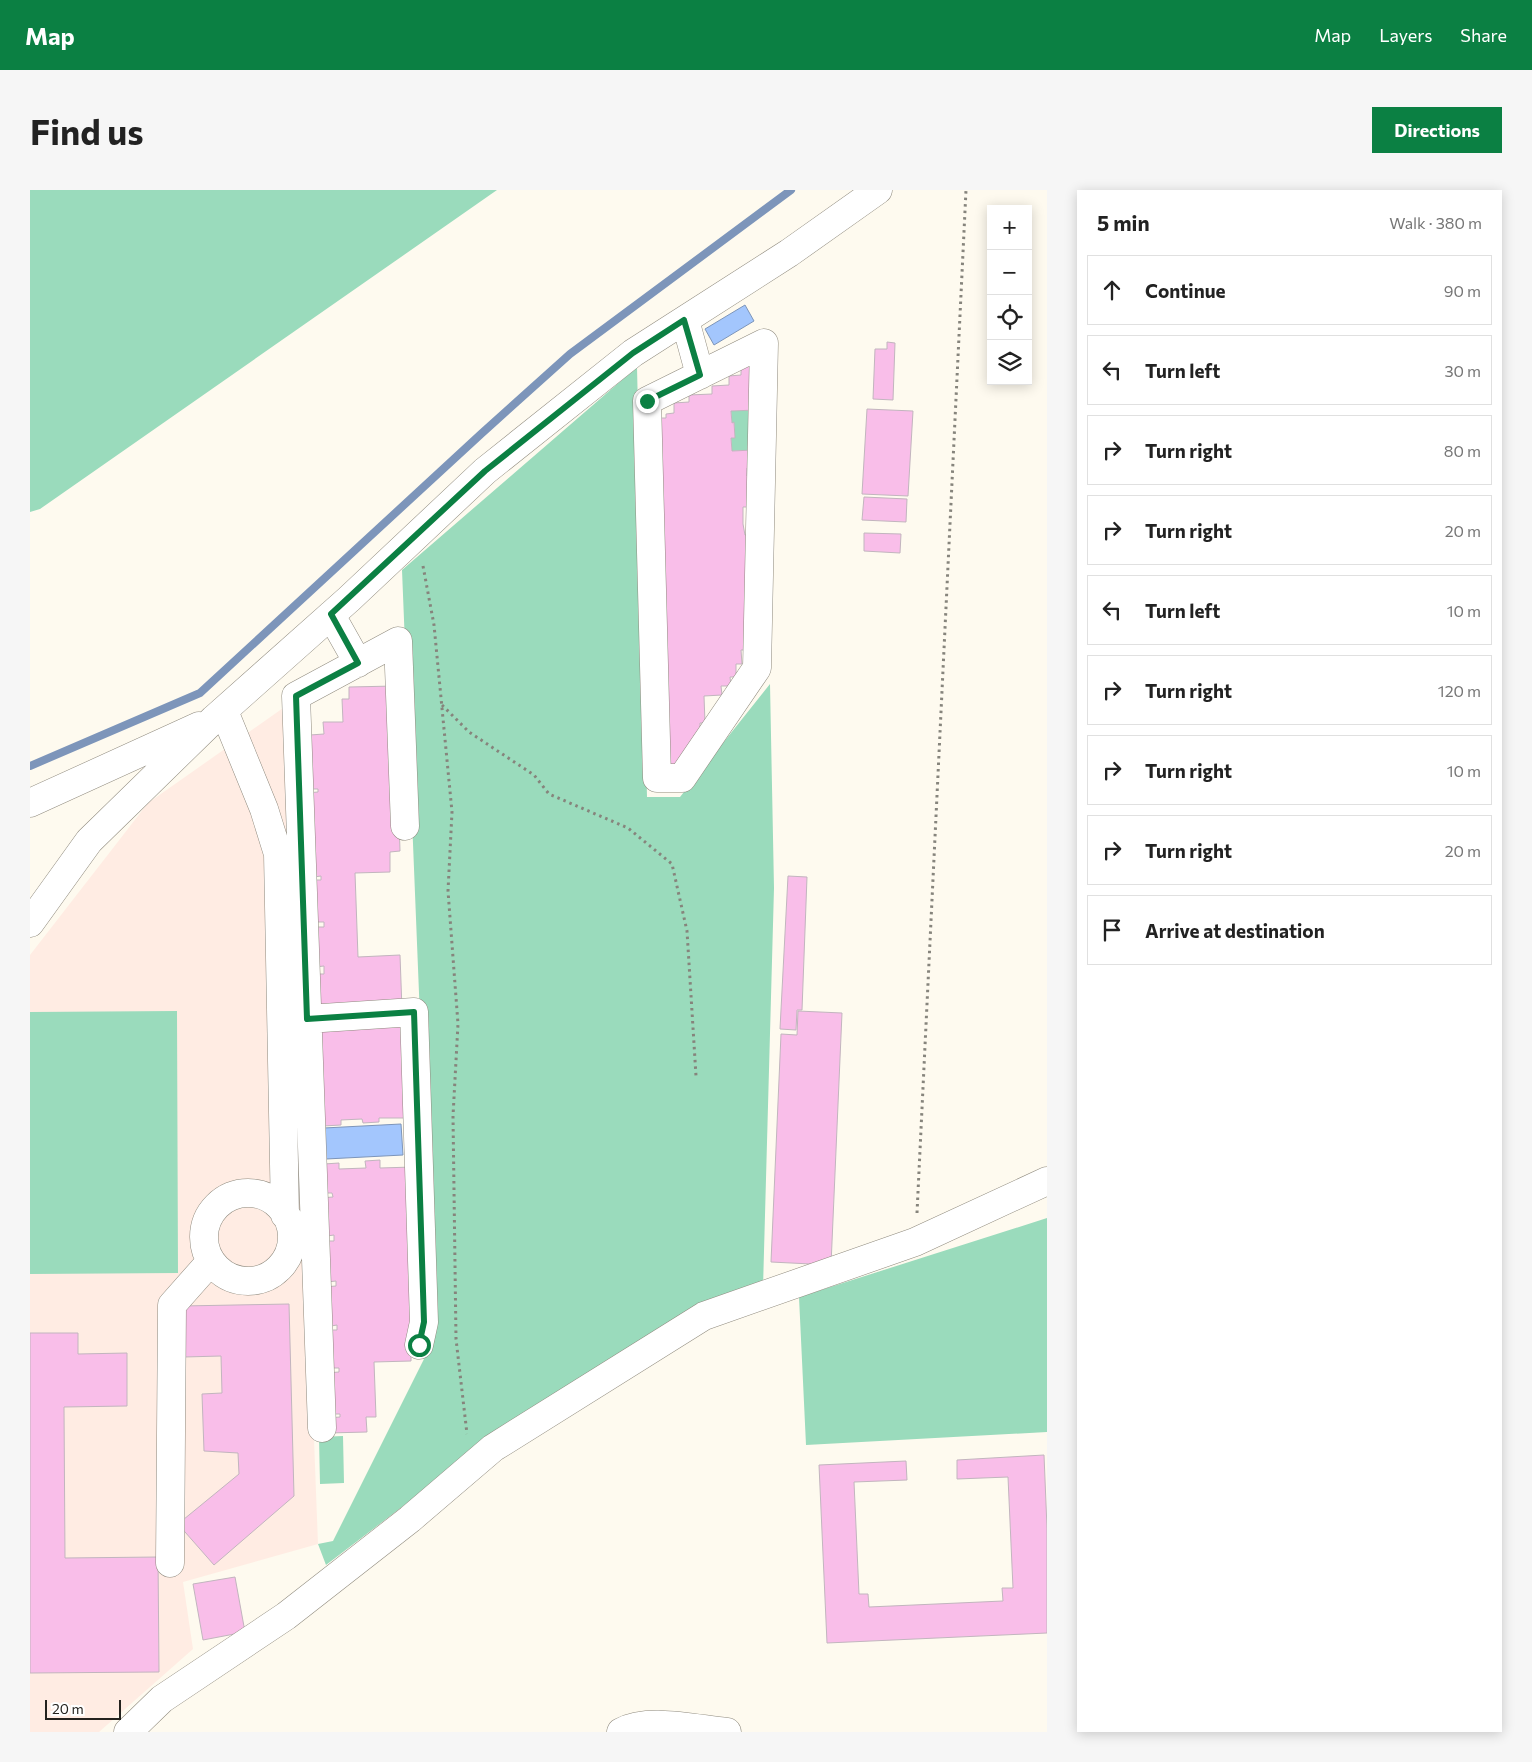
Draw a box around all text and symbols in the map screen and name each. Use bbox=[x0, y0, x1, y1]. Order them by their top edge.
text: Map bbox=[25, 21, 75, 50]
text: Map bbox=[1314, 24, 1351, 46]
text: Layers bbox=[1379, 24, 1432, 46]
text: Share bbox=[1460, 24, 1507, 46]
button: Directions bbox=[1372, 107, 1502, 153]
text: Find us bbox=[30, 109, 144, 152]
map controls bbox=[987, 205, 1032, 385]
button: + bbox=[987, 205, 1032, 250]
text: 5 min bbox=[1097, 210, 1150, 235]
text: Walk · 380 m bbox=[1389, 213, 1482, 232]
button: − bbox=[987, 250, 1032, 295]
icon: ahead bbox=[1098, 276, 1126, 304]
text: Continue bbox=[1145, 279, 1225, 302]
text: 90 m bbox=[1444, 281, 1481, 300]
button: locate bbox=[987, 295, 1032, 340]
button: layers bbox=[987, 340, 1032, 385]
icon: left bbox=[1098, 356, 1126, 384]
text: Turn left bbox=[1145, 359, 1220, 382]
text: 30 m bbox=[1444, 361, 1481, 380]
route end bbox=[636, 390, 659, 413]
icon: right bbox=[1098, 436, 1126, 464]
text: Turn right bbox=[1145, 439, 1232, 462]
text: 80 m bbox=[1444, 441, 1481, 460]
icon: right bbox=[1098, 516, 1126, 544]
text: Turn right bbox=[1145, 519, 1232, 542]
text: 20 m bbox=[1445, 521, 1481, 540]
icon: left bbox=[1098, 596, 1126, 624]
text: Turn left bbox=[1145, 599, 1220, 622]
text: 10 m bbox=[1447, 601, 1481, 620]
icon: right bbox=[1098, 676, 1126, 704]
text: Turn right bbox=[1145, 679, 1232, 702]
text: 120 m bbox=[1438, 681, 1481, 700]
icon: right bbox=[1098, 756, 1126, 784]
text: Turn right bbox=[1145, 759, 1232, 782]
text: 10 m bbox=[1447, 761, 1481, 780]
icon: right bbox=[1098, 836, 1126, 864]
text: Turn right bbox=[1145, 839, 1232, 862]
text: 20 m bbox=[1445, 841, 1481, 860]
icon: arrive bbox=[1098, 916, 1126, 944]
text: Arrive at destination bbox=[1145, 919, 1325, 942]
route start bbox=[408, 1334, 431, 1357]
scale bar bbox=[45, 1697, 121, 1720]
text: 20 m bbox=[52, 1700, 84, 1717]

